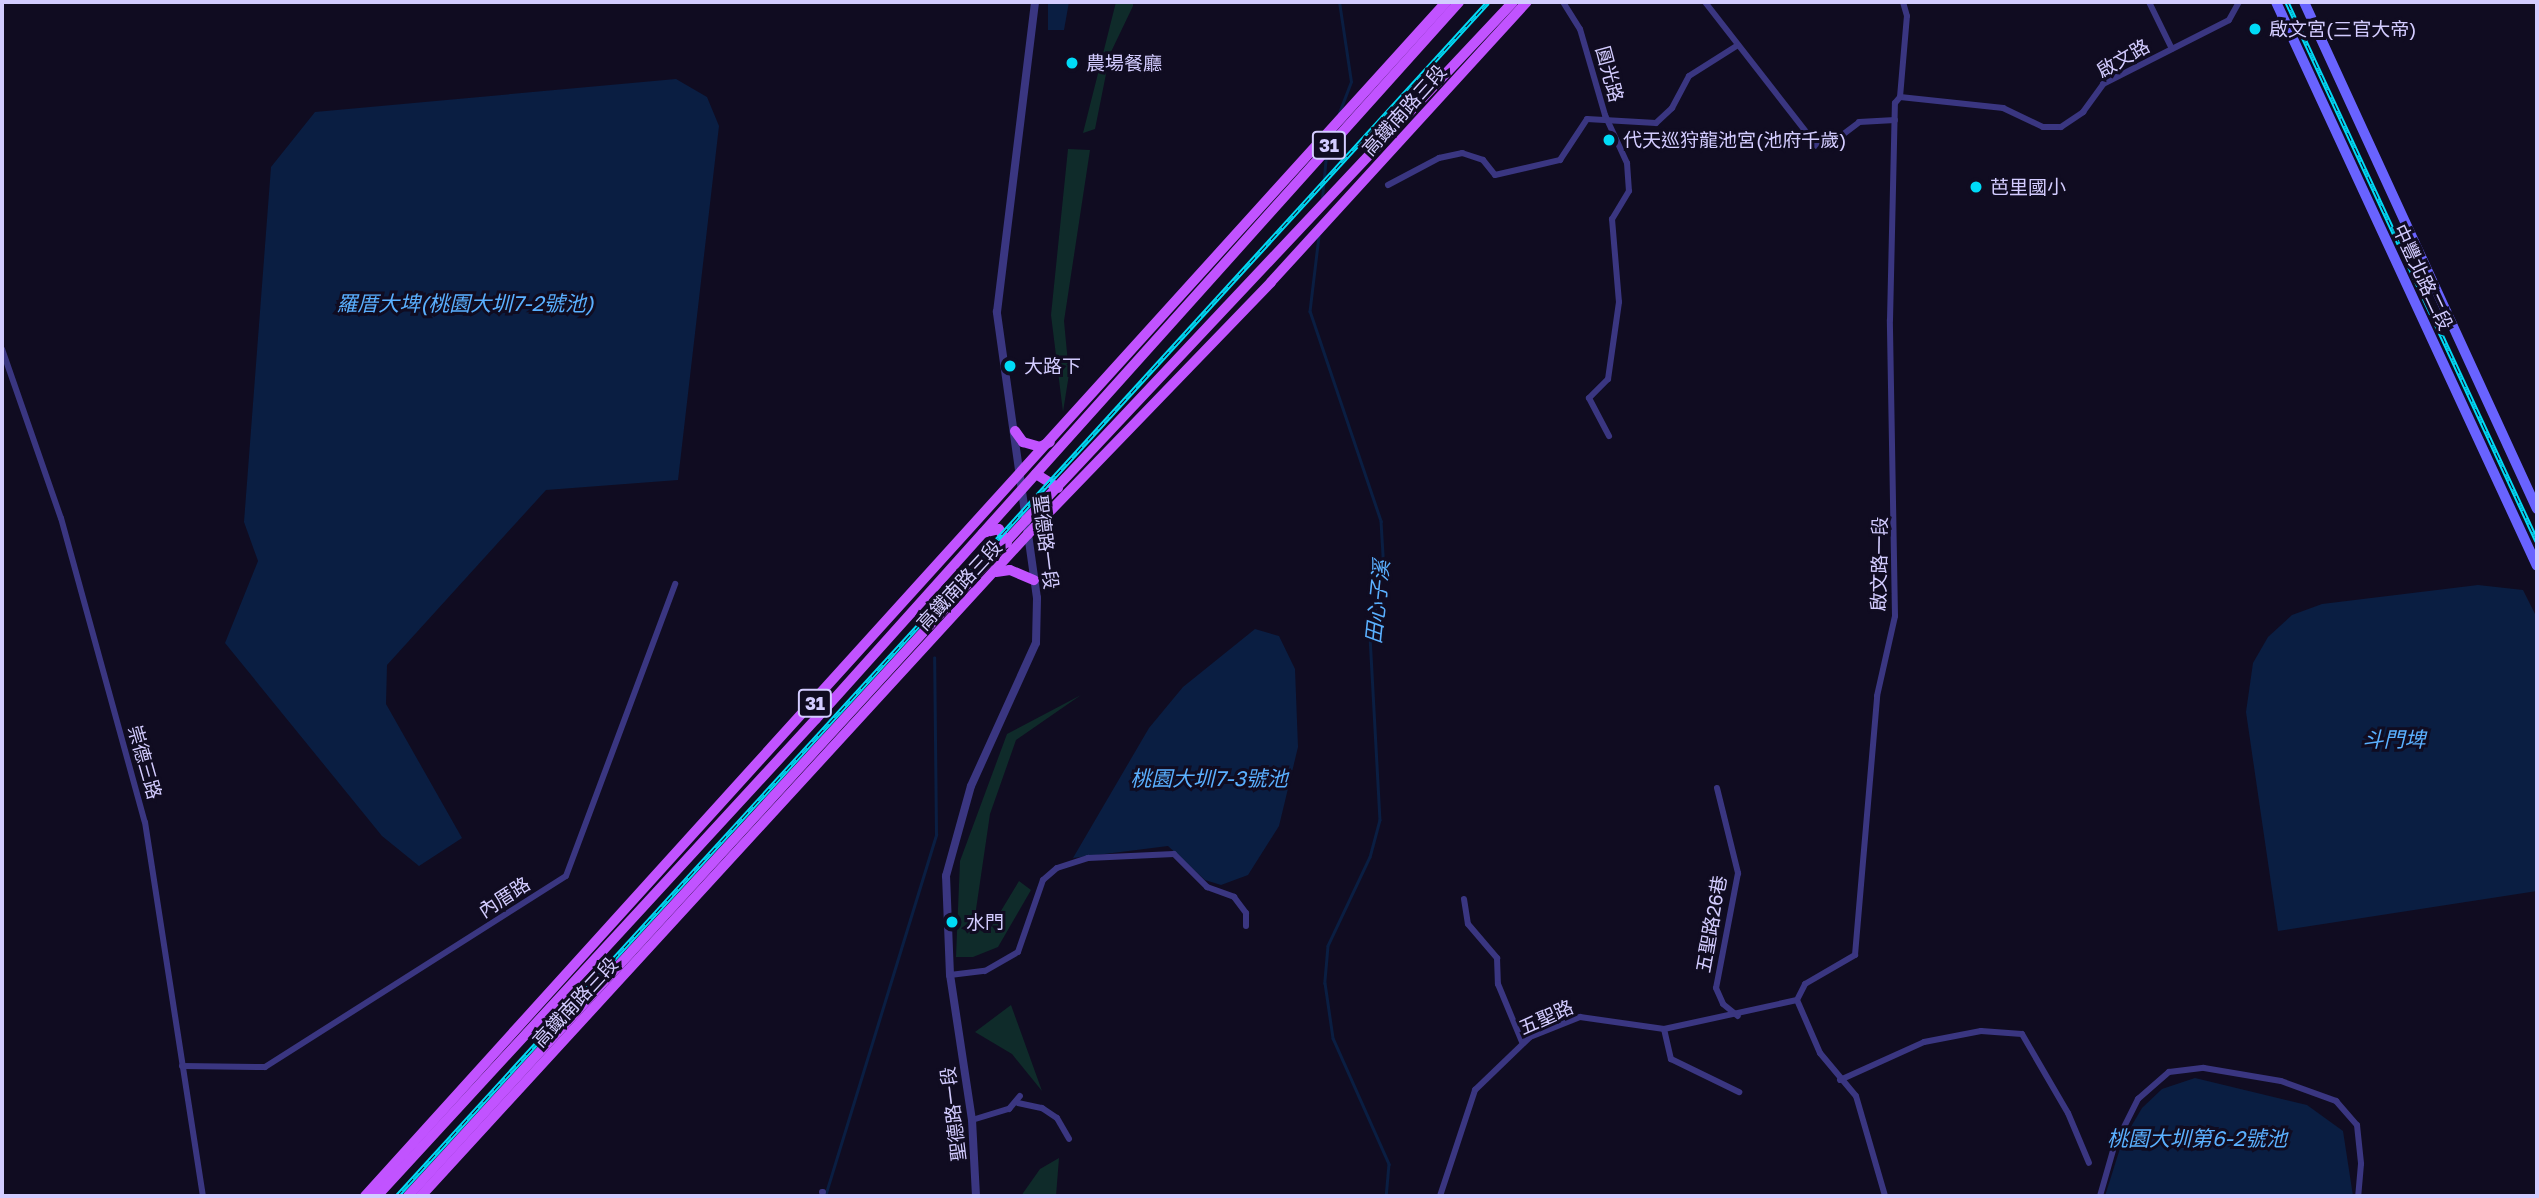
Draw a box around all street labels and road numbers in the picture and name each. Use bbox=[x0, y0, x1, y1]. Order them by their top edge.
street label: 啟文路 bbox=[2093, 34, 2153, 82]
street label: 圓光路 bbox=[1592, 44, 1628, 104]
street label: 高鐵南路三段 bbox=[1357, 60, 1451, 160]
road number: 31 bbox=[1312, 130, 1346, 160]
street label: 中豐北路二段 bbox=[2389, 221, 2457, 333]
street label: 聖德路一段 bbox=[1029, 493, 1063, 591]
street label: 啟文路一段 bbox=[1867, 516, 1891, 612]
street label: 高鐵南路三段 bbox=[912, 536, 1006, 634]
road number: 31 bbox=[798, 688, 832, 718]
street label: 崇德三路 bbox=[124, 722, 166, 802]
street label: 內厝路 bbox=[474, 872, 534, 922]
street label: 五聖路26巷 bbox=[1691, 874, 1731, 974]
street label: 高鐵南路三段 bbox=[528, 953, 622, 1051]
street label: 五聖路 bbox=[1515, 995, 1577, 1039]
street label: 聖德路一段 bbox=[936, 1065, 970, 1163]

